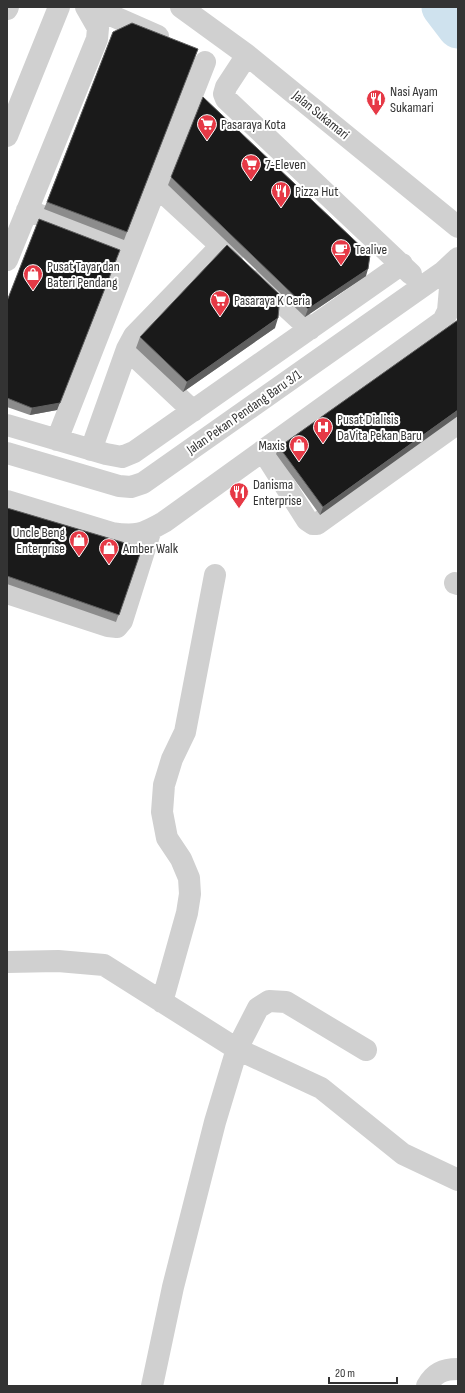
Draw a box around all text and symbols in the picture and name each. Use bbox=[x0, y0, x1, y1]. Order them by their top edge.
place label: Nasi Ayam Sukamari bbox=[390, 83, 438, 116]
street label: Jalan Sukamari bbox=[288, 86, 353, 143]
restaurant icon: Nasi Ayam Sukamari bbox=[365, 88, 387, 116]
supermarket icon: Pasaraya Kota bbox=[196, 113, 218, 141]
place label: Pasaraya Kota bbox=[221, 116, 286, 133]
supermarket icon: 7-Eleven bbox=[240, 153, 262, 181]
place label: 7-Eleven bbox=[265, 156, 306, 173]
restaurant icon: Pizza Hut bbox=[270, 180, 292, 208]
place label: Pizza Hut bbox=[295, 183, 338, 200]
cafe icon: Tealive bbox=[330, 238, 352, 266]
place label: Tealive bbox=[355, 241, 387, 258]
place label: Pusat Tayar dan Bateri Pendang bbox=[47, 258, 120, 291]
shop icon: Pusat Tayar dan Bateri Pendang bbox=[22, 263, 44, 291]
supermarket icon: Pasaraya K Ceria bbox=[209, 289, 231, 317]
place label: Pasaraya K Ceria bbox=[234, 292, 310, 309]
street label: Jalan Pekan Pendang Baru 3/1 bbox=[183, 366, 305, 459]
place label: Pusat Dialisis DaVita Pekan Baru bbox=[337, 411, 422, 444]
hospital icon: Pusat Dialisis DaVita Pekan Baru bbox=[312, 416, 334, 444]
shop icon: Maxis bbox=[288, 434, 310, 462]
place label: Maxis bbox=[258, 437, 285, 454]
place label: Danisma Enterprise bbox=[253, 476, 302, 509]
restaurant icon: Danisma Enterprise bbox=[228, 481, 250, 509]
place label: Uncle Beng Enterprise bbox=[13, 524, 65, 557]
shop icon: Uncle Beng Enterprise bbox=[68, 529, 90, 557]
shop icon: Amber Walk bbox=[98, 537, 120, 565]
place label: Amber Walk bbox=[122, 540, 179, 557]
scale bar bbox=[329, 1359, 397, 1385]
text: 20 m bbox=[335, 1366, 355, 1381]

